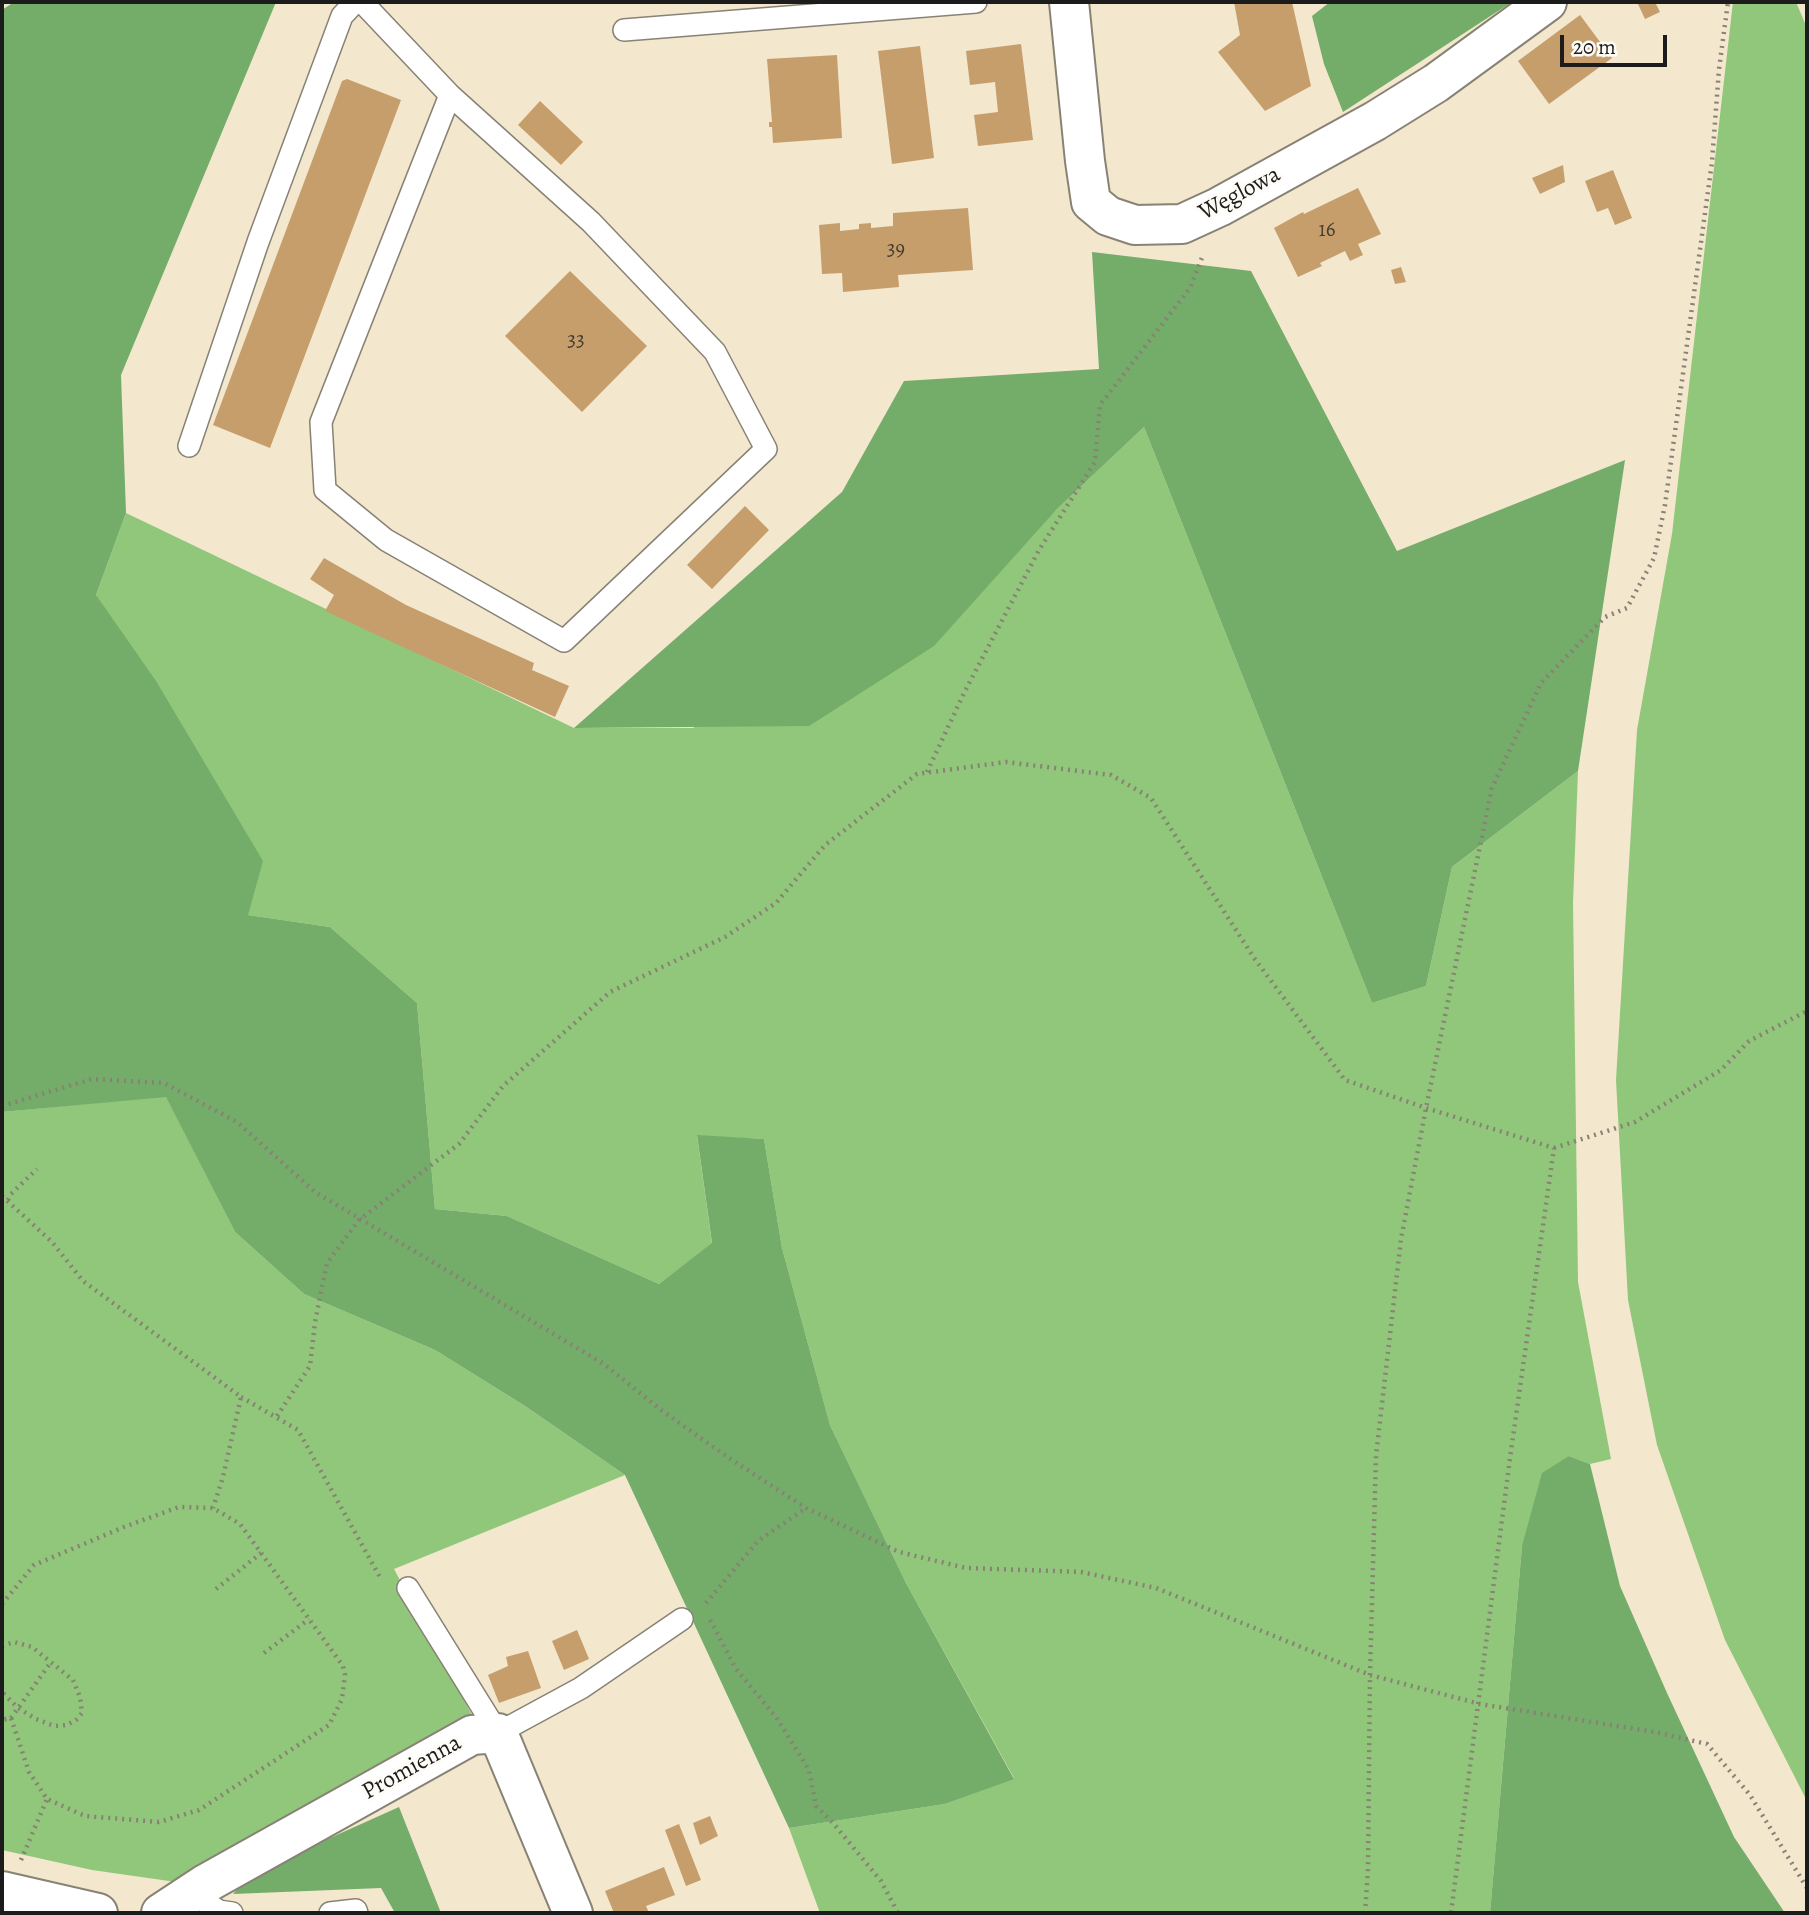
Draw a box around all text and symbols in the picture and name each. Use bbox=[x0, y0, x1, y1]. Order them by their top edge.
scale bar bbox=[1564, 21, 1671, 65]
text: 20 m bbox=[1573, 33, 1616, 61]
street label: Węglowa bbox=[1194, 161, 1286, 227]
house number: 16 bbox=[1319, 218, 1335, 244]
house number: 39 bbox=[887, 237, 905, 263]
house number: 33 bbox=[567, 328, 585, 354]
street label: Promienna bbox=[357, 1729, 467, 1807]

